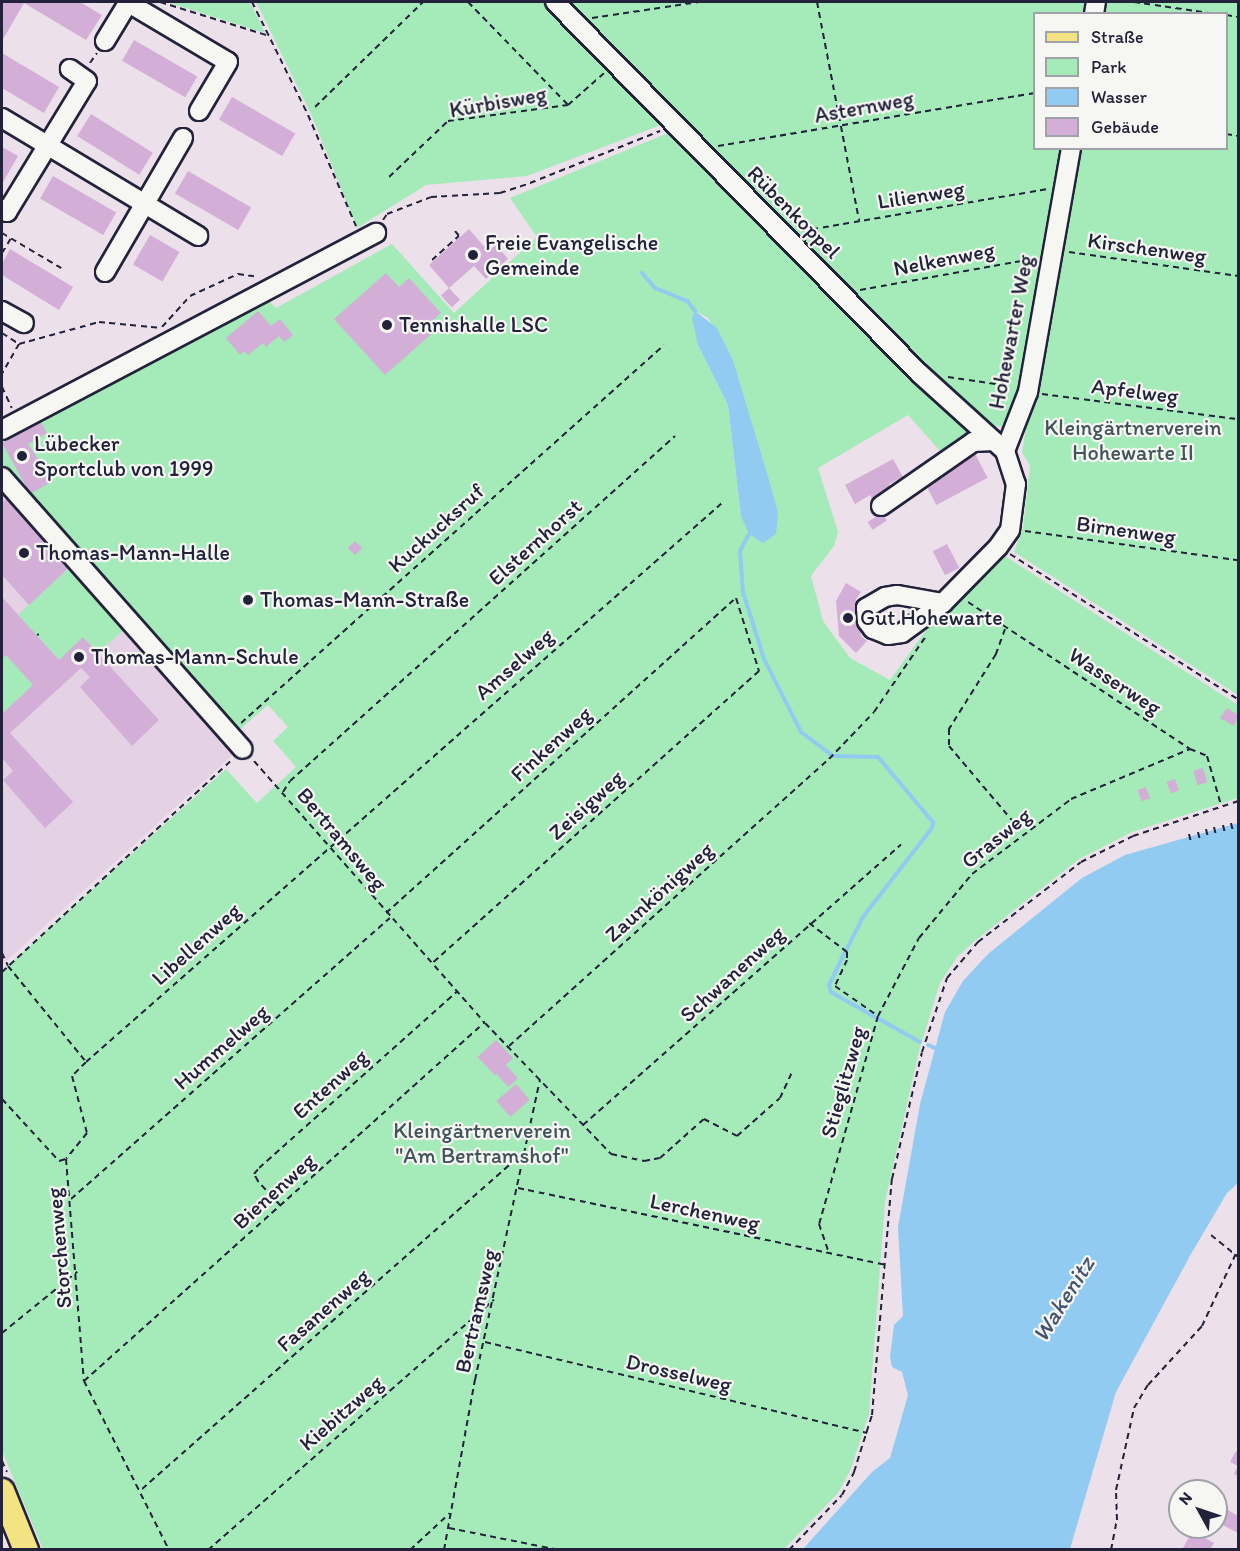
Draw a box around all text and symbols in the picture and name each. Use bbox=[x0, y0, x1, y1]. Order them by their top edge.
legend bbox=[1033, 12, 1228, 150]
text: Straße bbox=[1091, 26, 1144, 48]
text: Park bbox=[1091, 56, 1126, 78]
street label: Kürbisweg bbox=[447, 80, 549, 124]
street label: Asternweg bbox=[812, 85, 916, 129]
text: Wasser bbox=[1091, 86, 1147, 108]
text: Gebäude bbox=[1091, 116, 1159, 138]
street label: Rübenkoppel bbox=[742, 160, 846, 264]
street label: Lilienweg bbox=[876, 175, 966, 215]
street label: Kirschenweg bbox=[1086, 227, 1208, 269]
place label: Freie Evangelische Gemeinde bbox=[485, 229, 658, 280]
street label: Nelkenweg bbox=[891, 236, 997, 282]
marker: Freie Evangelische Gemeinde bbox=[466, 248, 480, 262]
street label: Hohewarter Weg bbox=[983, 253, 1039, 411]
place label: Tennishalle LSC bbox=[399, 312, 548, 338]
marker: Tennishalle LSC bbox=[380, 318, 394, 332]
street label: Apfelweg bbox=[1090, 373, 1180, 409]
park label: Kleingärtnerverein Hohewarte II bbox=[1044, 414, 1222, 466]
place label: Lübecker Sportclub von 1999 bbox=[34, 430, 213, 482]
marker: Lübecker Sportclub von 1999 bbox=[15, 449, 29, 463]
street label: Kuckucksruf bbox=[382, 478, 490, 578]
street label: Elsternhorst bbox=[483, 493, 587, 591]
street label: Birnenweg bbox=[1075, 510, 1177, 550]
place label: Thomas-Mann-Halle bbox=[36, 540, 230, 566]
marker: Thomas-Mann-Halle bbox=[17, 546, 31, 560]
place label: Thomas-Mann-Straße bbox=[260, 587, 469, 613]
marker: Thomas-Mann-Straße bbox=[241, 593, 255, 607]
place label: Gut Hohewarte bbox=[860, 605, 1003, 631]
marker: Gut Hohewarte bbox=[841, 611, 855, 625]
street label: Amselweg bbox=[469, 623, 559, 705]
street label: Wasserweg bbox=[1064, 641, 1166, 721]
place label: Thomas-Mann-Schule bbox=[91, 644, 299, 670]
marker: Thomas-Mann-Schule bbox=[72, 650, 86, 664]
street label: Finkenweg bbox=[505, 701, 597, 787]
street label: Zeisigweg bbox=[543, 764, 629, 846]
street label: Bertramsweg bbox=[291, 782, 393, 896]
street label: Grasweg bbox=[956, 802, 1036, 874]
street label: Zaunkönigweg bbox=[599, 836, 719, 948]
street label: Libellenweg bbox=[146, 897, 246, 991]
street label: Schwanenweg bbox=[674, 920, 790, 1028]
street label: Hummelweg bbox=[168, 999, 274, 1095]
street label: Stieglitzweg bbox=[814, 1023, 872, 1141]
street label: Entenweg bbox=[287, 1043, 373, 1125]
park label: Kleingärtnerverein "Am Bertramshof" bbox=[393, 1117, 571, 1168]
street label: Bienenweg bbox=[227, 1147, 321, 1235]
street label: Storchenweg bbox=[41, 1186, 77, 1310]
street label: Lerchenweg bbox=[648, 1187, 762, 1237]
street label: Bertramsweg bbox=[449, 1246, 503, 1376]
water label: Wakenitz bbox=[1026, 1251, 1100, 1347]
street label: Fasanenweg bbox=[271, 1263, 375, 1357]
street label: Drosselweg bbox=[624, 1348, 734, 1398]
street label: Kiebitzweg bbox=[294, 1369, 388, 1457]
north arrow bbox=[1168, 1479, 1228, 1539]
text: N bbox=[1175, 1488, 1196, 1509]

